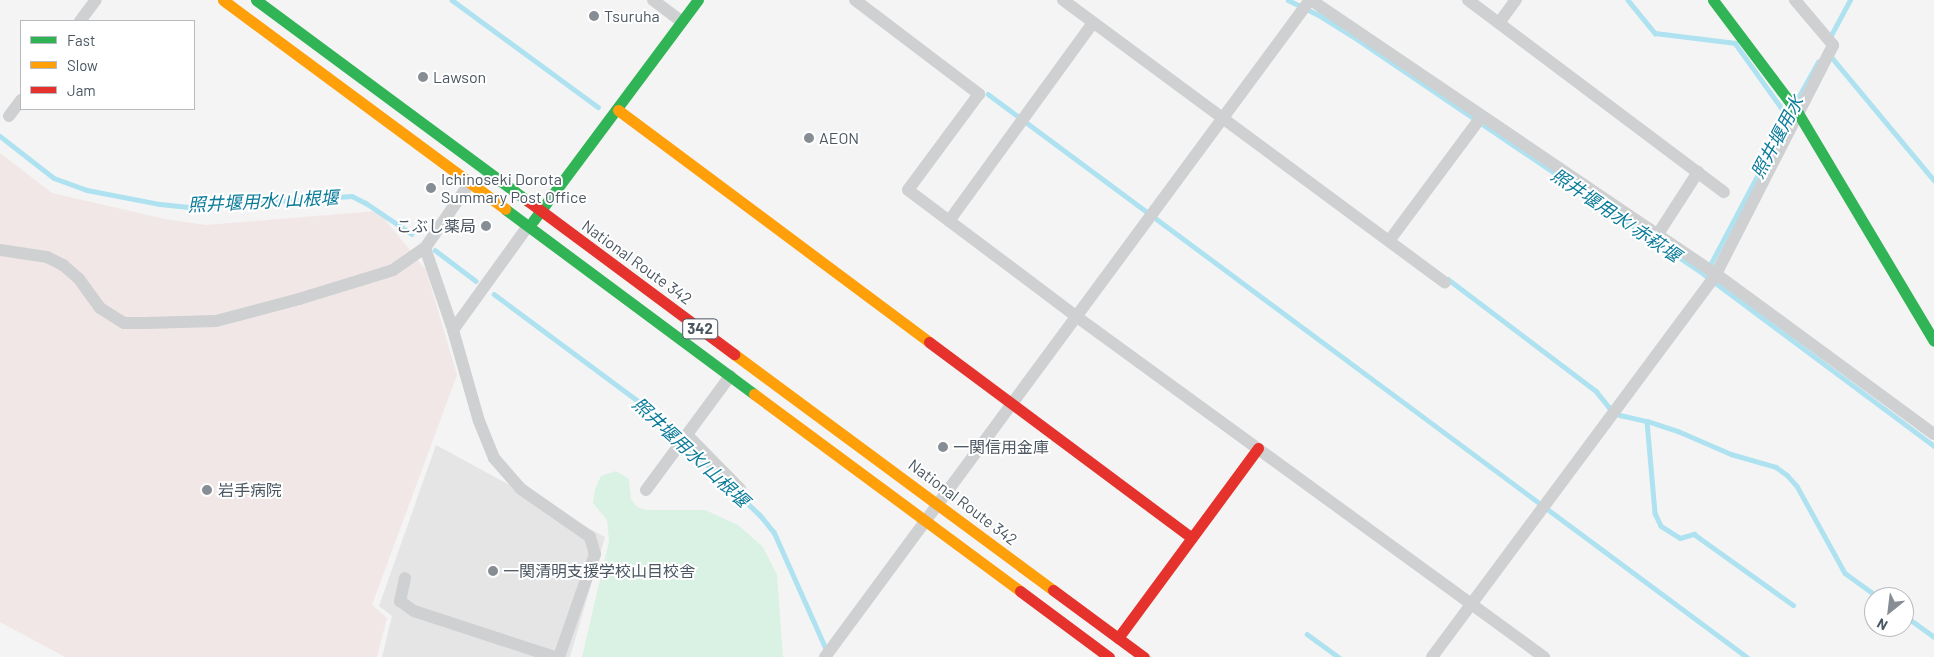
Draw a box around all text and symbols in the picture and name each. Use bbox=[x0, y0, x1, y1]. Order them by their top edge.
place label: Tsuruha bbox=[604, 6, 660, 26]
marker: Tsuruha bbox=[588, 10, 600, 22]
legend bbox=[20, 20, 195, 110]
text: Fast bbox=[67, 31, 95, 49]
text: Slow bbox=[67, 56, 98, 74]
place label: Lawson bbox=[433, 67, 486, 87]
marker: Lawson bbox=[417, 71, 429, 83]
text: Jam bbox=[67, 81, 96, 99]
water label: 照井堰用水 bbox=[1746, 92, 1808, 182]
place label: AEON bbox=[819, 128, 859, 148]
marker: AEON bbox=[803, 132, 815, 144]
water label: 照井堰用水/赤萩堰 bbox=[1547, 164, 1685, 266]
place label: Ichinoseki Dorota Summary Post Office bbox=[441, 169, 587, 207]
marker: Ichinoseki Dorota Summary Post Office bbox=[425, 182, 437, 194]
water label: 照井堰用水/山根堰 bbox=[187, 186, 339, 216]
place label: こぶし薬局 bbox=[396, 216, 476, 236]
street label: National Route 342 bbox=[578, 216, 696, 308]
marker: こぶし薬局 bbox=[480, 220, 492, 232]
road number: 342 bbox=[681, 316, 719, 342]
water label: 照井堰用水/山根堰 bbox=[628, 393, 754, 511]
place label: 一関信用金庫 bbox=[953, 437, 1049, 457]
marker: 一関信用金庫 bbox=[937, 441, 949, 453]
street label: National Route 342 bbox=[905, 455, 1021, 549]
place label: 岩手病院 bbox=[218, 480, 282, 500]
marker: 岩手病院 bbox=[200, 483, 214, 497]
place label: 一関清明支援学校山目校舎 bbox=[503, 561, 695, 581]
marker: 一関清明支援学校山目校舎 bbox=[487, 565, 499, 577]
north arrow bbox=[1864, 587, 1914, 637]
text: N bbox=[1874, 615, 1890, 634]

